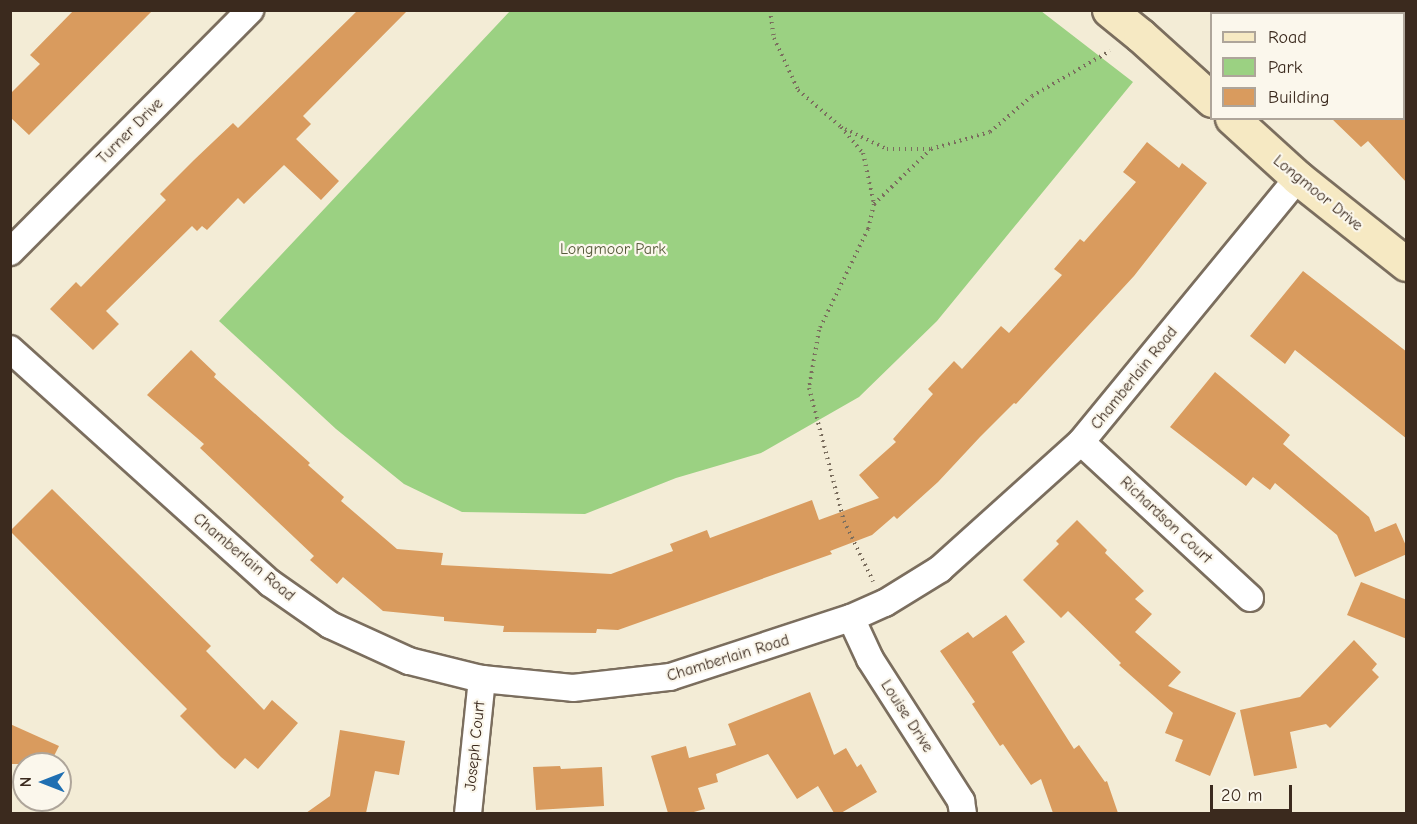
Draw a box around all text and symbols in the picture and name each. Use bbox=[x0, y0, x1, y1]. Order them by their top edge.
legend bbox=[1210, 12, 1405, 120]
text: Road bbox=[1268, 27, 1307, 48]
text: Park bbox=[1268, 57, 1302, 78]
text: Building bbox=[1268, 87, 1330, 108]
street label: Turner Drive bbox=[93, 94, 167, 168]
street label: Longmoor Drive bbox=[1269, 151, 1367, 235]
park label: Longmoor Park bbox=[560, 239, 666, 259]
street label: Chamberlain Road bbox=[1087, 323, 1181, 433]
street label: Richardson Court bbox=[1116, 472, 1216, 568]
street label: Chamberlain Road bbox=[189, 509, 299, 605]
street label: Chamberlain Road bbox=[664, 630, 792, 686]
street label: Louise Drive bbox=[877, 676, 937, 756]
street label: Joseph Court bbox=[461, 700, 489, 792]
north arrow bbox=[12, 752, 72, 812]
scale bar bbox=[1213, 773, 1296, 811]
text: N bbox=[17, 777, 35, 787]
text: 20 m bbox=[1221, 785, 1262, 806]

